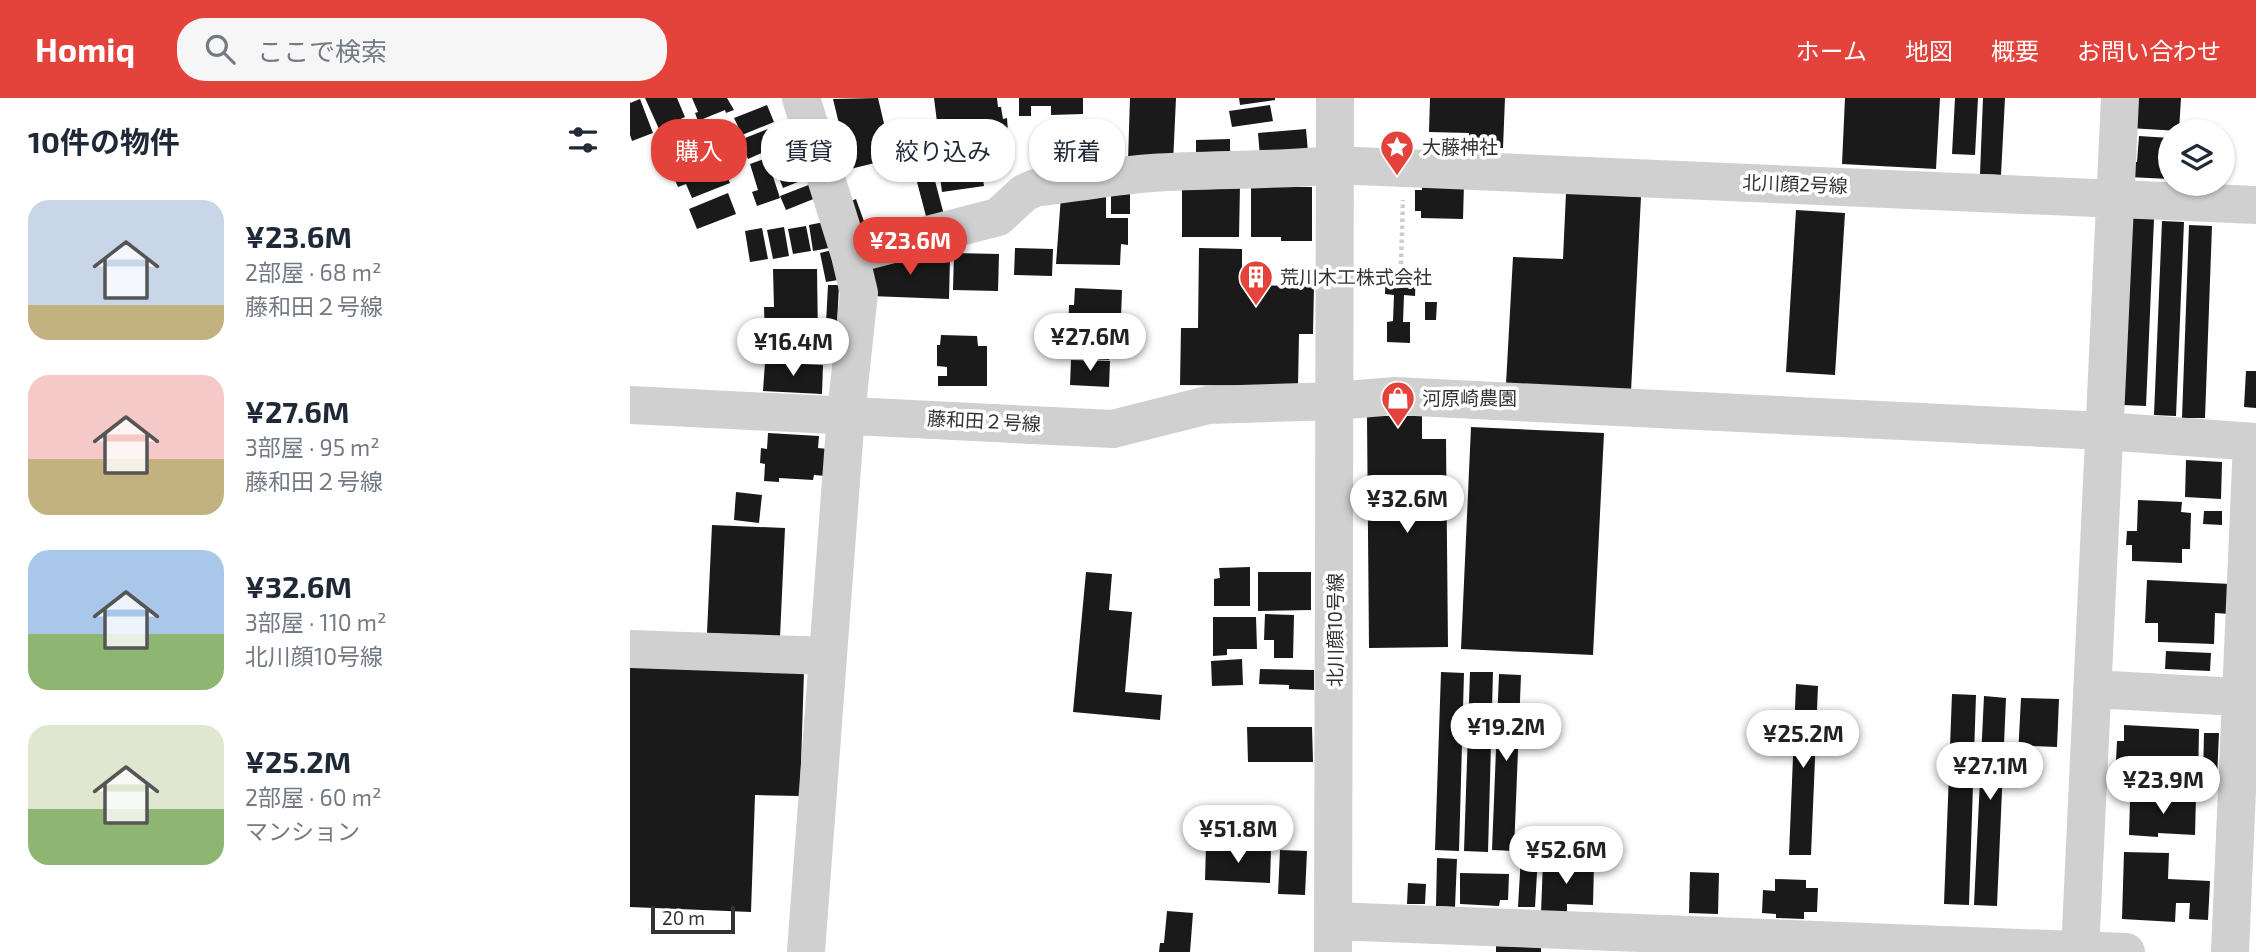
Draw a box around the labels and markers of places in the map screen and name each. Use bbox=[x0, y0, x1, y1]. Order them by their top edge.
place icon: 大藤神社 bbox=[1378, 128, 1416, 177]
place label: 大藤神社 bbox=[1422, 135, 1498, 158]
pin: ¥23.6M bbox=[853, 218, 967, 277]
building icon: 荒川木工株式会社 bbox=[1237, 258, 1275, 307]
place label: 荒川木工株式会社 bbox=[1280, 265, 1432, 288]
pin: ¥27.6M bbox=[1033, 314, 1147, 373]
pin: ¥16.4M bbox=[736, 318, 850, 378]
shop icon: 河原崎農園 bbox=[1379, 379, 1417, 428]
place label: 河原崎農園 bbox=[1422, 386, 1517, 409]
pin: ¥32.6M bbox=[1350, 476, 1464, 535]
pin: ¥19.2M bbox=[1449, 704, 1563, 763]
pin: ¥25.2M bbox=[1746, 710, 1860, 770]
pin: ¥27.1M bbox=[1933, 742, 2047, 802]
pin: ¥23.9M bbox=[2106, 756, 2220, 816]
pin: ¥51.8M bbox=[1181, 806, 1295, 865]
pin: ¥52.6M bbox=[1509, 826, 1623, 886]

